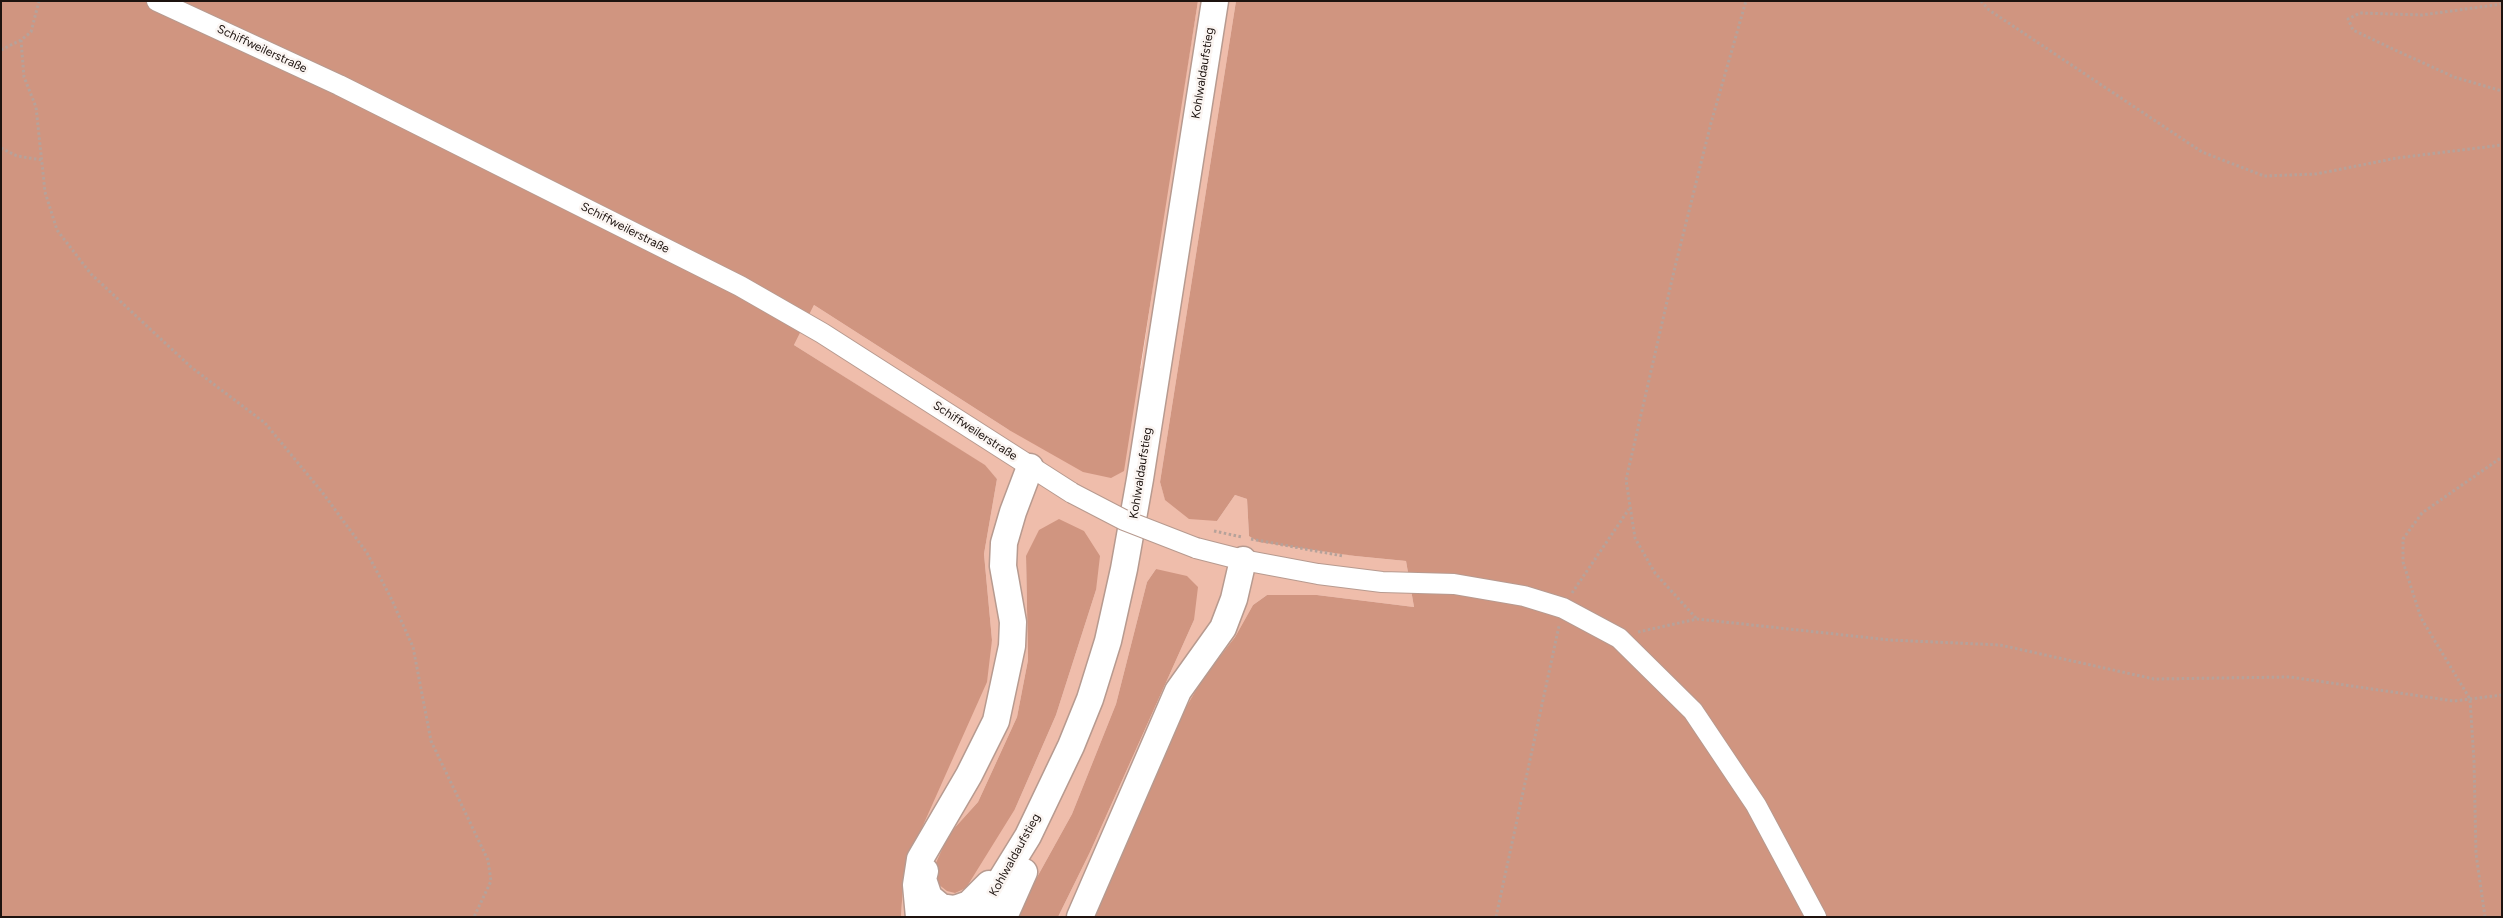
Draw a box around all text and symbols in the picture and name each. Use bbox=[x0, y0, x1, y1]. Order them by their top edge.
street label: Schiffweilerstraße bbox=[215, 22, 309, 76]
street label: Kohlwaldaufstieg bbox=[1189, 26, 1217, 120]
street label: Schiffweilerstraße bbox=[578, 199, 672, 257]
street label: Schiffweilerstraße bbox=[930, 398, 1020, 464]
street label: Kohlwaldaufstieg bbox=[1127, 426, 1155, 520]
street label: Kohlwaldaufstieg bbox=[986, 811, 1044, 899]

